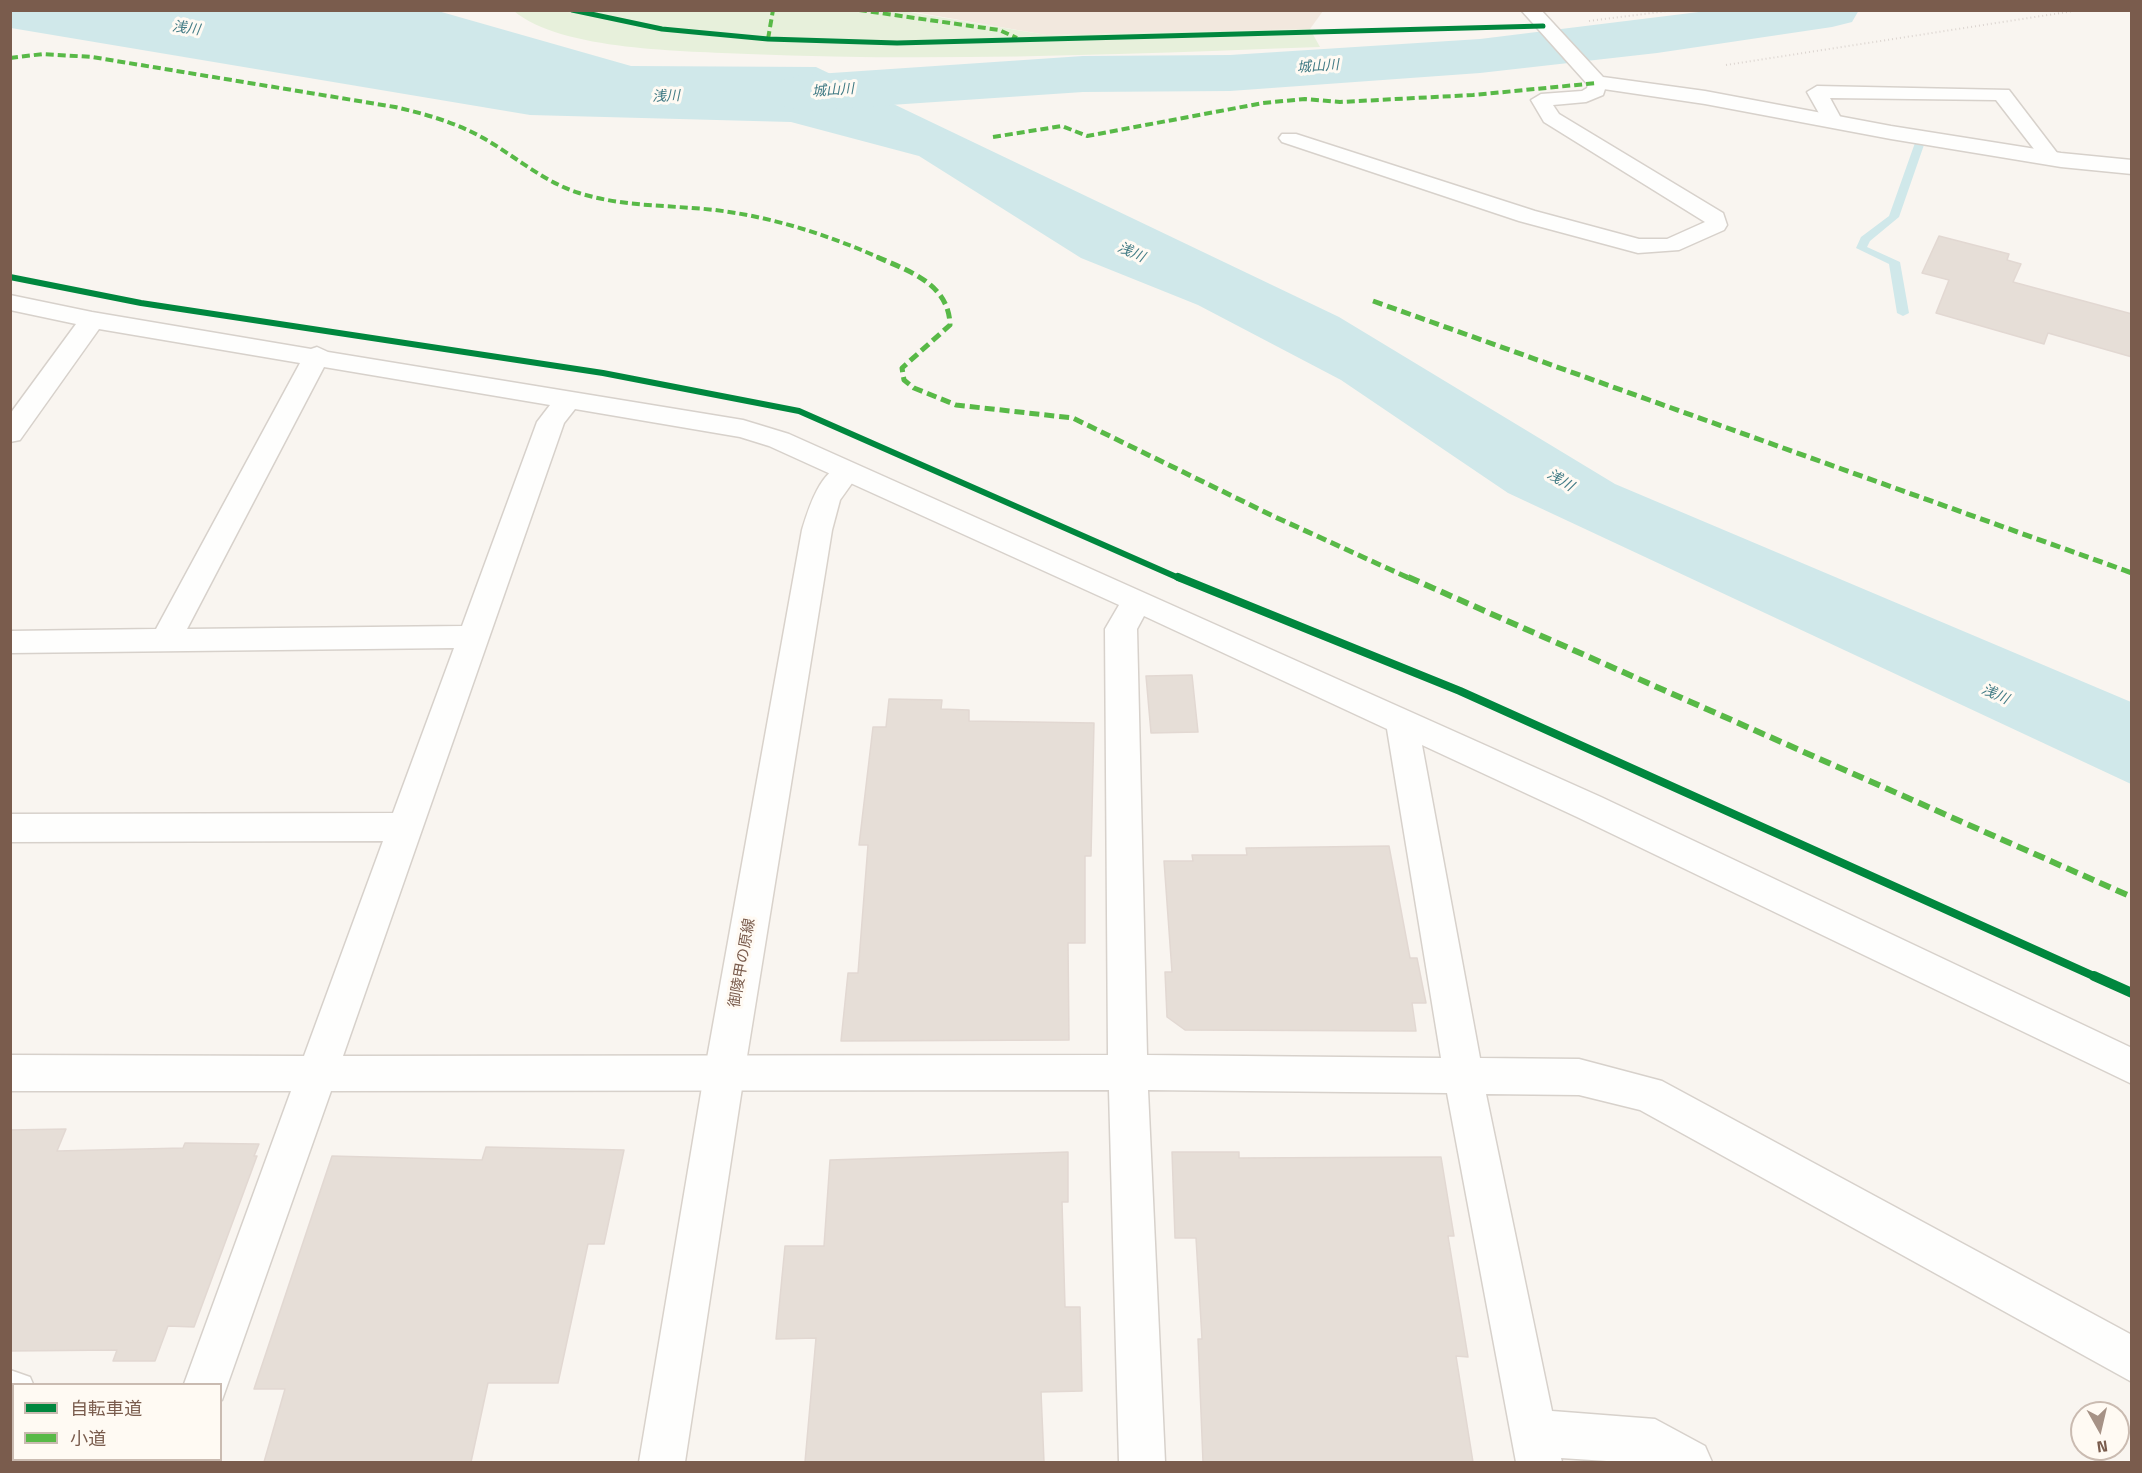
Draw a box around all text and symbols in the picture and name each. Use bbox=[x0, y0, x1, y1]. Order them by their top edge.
water label: 浅川 bbox=[171, 19, 201, 39]
water label: 城山川 bbox=[1296, 57, 1340, 77]
water label: 城山川 bbox=[811, 81, 855, 101]
water label: 浅川 bbox=[652, 88, 680, 106]
water label: 浅川 bbox=[1115, 240, 1147, 266]
water label: 浅川 bbox=[1544, 467, 1576, 495]
water label: 浅川 bbox=[1979, 682, 2011, 708]
street label: 御陵甲の原線 bbox=[726, 917, 760, 1009]
legend bbox=[12, 1383, 222, 1461]
text: 自転車道 bbox=[70, 1395, 142, 1422]
north arrow bbox=[2070, 1401, 2130, 1461]
text: 小道 bbox=[70, 1425, 106, 1452]
text: N bbox=[2095, 1434, 2109, 1459]

